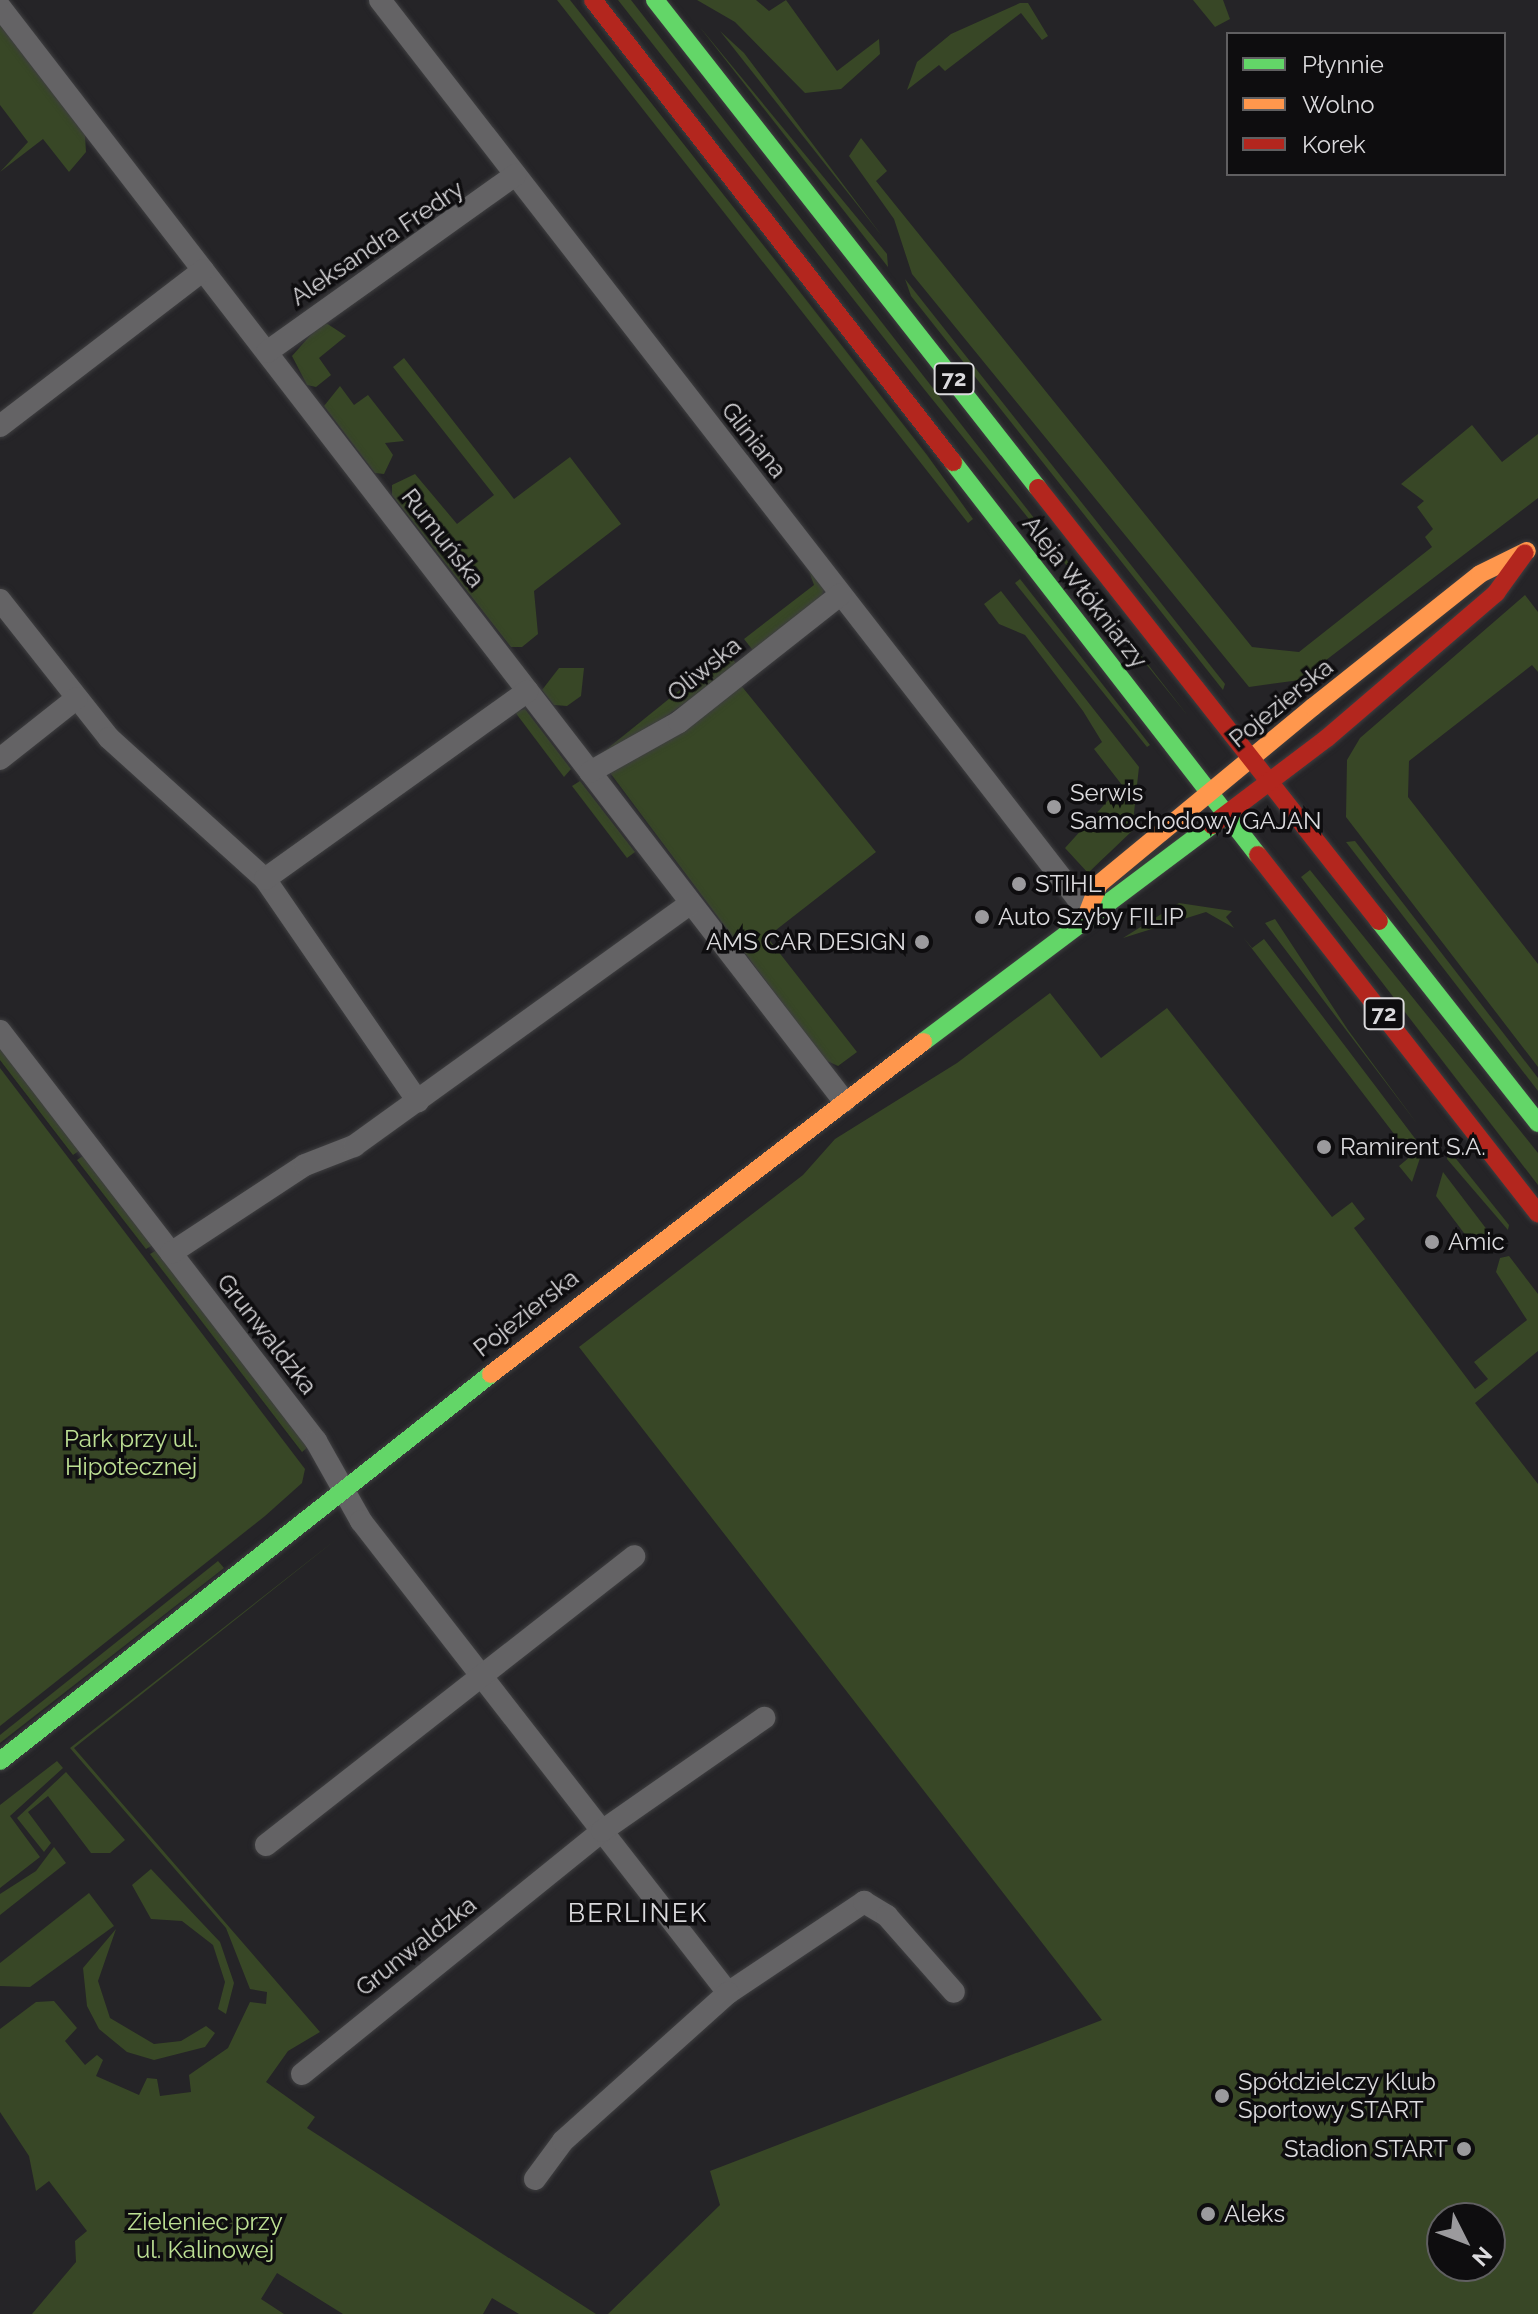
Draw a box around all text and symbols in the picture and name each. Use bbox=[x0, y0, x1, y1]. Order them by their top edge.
legend bbox=[1226, 32, 1506, 176]
text: Płynnie bbox=[1302, 50, 1384, 79]
text: Wolno bbox=[1302, 90, 1375, 119]
text: Korek bbox=[1302, 130, 1366, 159]
street label: Aleksandra Fredry bbox=[285, 174, 469, 312]
road number: 72 bbox=[932, 361, 976, 397]
street label: Gliniana bbox=[715, 396, 793, 484]
street label: Rumuńska bbox=[396, 483, 490, 593]
street label: Aleja Włókniarzy bbox=[1016, 510, 1154, 674]
street label: Oliwska bbox=[661, 631, 747, 707]
street label: Pojezierska bbox=[1223, 652, 1339, 754]
place label: Serwis Samochodowy GAJAN bbox=[1070, 779, 1322, 835]
marker: Serwis Samochodowy GAJAN bbox=[1045, 798, 1063, 816]
place label: STIHL bbox=[1035, 870, 1102, 898]
marker: STIHL bbox=[1010, 875, 1028, 893]
place label: Auto Szyby FILIP bbox=[998, 903, 1184, 931]
marker: Auto Szyby FILIP bbox=[973, 908, 991, 926]
place label: AMS CAR DESIGN bbox=[706, 928, 906, 956]
marker: AMS CAR DESIGN bbox=[913, 933, 931, 951]
road number: 72 bbox=[1362, 996, 1406, 1032]
place label: Ramirent S.A. bbox=[1340, 1133, 1486, 1161]
marker: Ramirent S.A. bbox=[1315, 1138, 1333, 1156]
place label: Amic bbox=[1448, 1228, 1505, 1256]
marker: Amic bbox=[1423, 1233, 1441, 1251]
street label: Pojezierska bbox=[468, 1263, 584, 1363]
street label: Grunwaldzka bbox=[211, 1268, 323, 1400]
park label: Park przy ul. Hipotecznej bbox=[64, 1425, 198, 1481]
street label: Grunwaldzka bbox=[350, 1890, 482, 2002]
district label: BERLINEK bbox=[568, 1898, 708, 1930]
place label: Spółdzielczy Klub Sportowy START bbox=[1238, 2068, 1436, 2124]
marker: Spółdzielczy Klub Sportowy START bbox=[1213, 2087, 1231, 2105]
place label: Stadion START bbox=[1284, 2135, 1448, 2163]
marker: Stadion START bbox=[1455, 2140, 1473, 2158]
place label: Aleks bbox=[1224, 2200, 1285, 2228]
north arrow bbox=[1426, 2202, 1506, 2282]
marker: Aleks bbox=[1199, 2205, 1217, 2223]
park label: Zieleniec przy ul. Kalinowej bbox=[127, 2208, 283, 2264]
text: N bbox=[1467, 2242, 1498, 2272]

